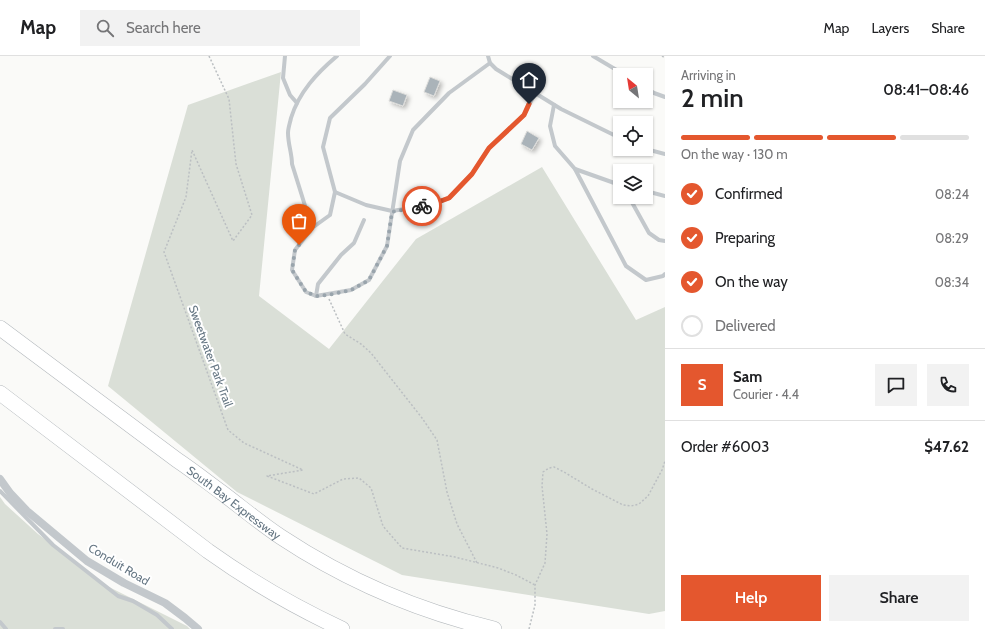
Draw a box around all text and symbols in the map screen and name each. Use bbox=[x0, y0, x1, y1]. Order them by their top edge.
search box bbox=[80, 10, 360, 46]
text: Map bbox=[20, 16, 56, 39]
icon: search bbox=[94, 17, 116, 39]
text: Search here bbox=[126, 19, 201, 37]
text: Map bbox=[824, 19, 849, 37]
text: Layers bbox=[871, 19, 909, 37]
text: Share bbox=[931, 19, 965, 37]
pin bbox=[512, 63, 546, 104]
text: Arriving in bbox=[681, 67, 736, 83]
north arrow bbox=[613, 68, 653, 108]
map controls bbox=[613, 68, 653, 204]
icon: home bbox=[518, 69, 540, 91]
text: 08:41–08:46 bbox=[883, 81, 969, 99]
text: 2 min bbox=[681, 82, 744, 114]
button: locate bbox=[613, 116, 653, 156]
text: On the way · 130 m bbox=[681, 146, 788, 162]
button: layers bbox=[613, 164, 653, 204]
icon: check bbox=[681, 183, 703, 205]
text: Confirmed bbox=[715, 185, 783, 203]
courier bbox=[402, 186, 442, 226]
text: 08:24 bbox=[935, 186, 969, 202]
icon: bike bbox=[411, 195, 433, 217]
pin bbox=[282, 204, 316, 245]
icon: bag bbox=[288, 210, 310, 232]
icon: check bbox=[681, 227, 703, 249]
text: Preparing bbox=[715, 229, 775, 247]
text: 08:29 bbox=[935, 230, 969, 246]
icon: check bbox=[681, 271, 703, 293]
text: On the way bbox=[715, 273, 788, 291]
text: 08:34 bbox=[935, 274, 969, 290]
street label: Sweetwater Park Trail bbox=[186, 303, 236, 409]
text: Delivered bbox=[715, 317, 776, 335]
button: chat bbox=[875, 364, 917, 406]
button: phone bbox=[927, 364, 969, 406]
text: Sam bbox=[733, 368, 762, 386]
text: S bbox=[698, 376, 706, 394]
text: Courier · 4.4 bbox=[733, 386, 799, 402]
text: Order #6003 bbox=[681, 438, 769, 456]
text: $47.62 bbox=[924, 438, 969, 456]
street label: South Bay Expressway bbox=[184, 462, 284, 542]
street label: Conduit Road bbox=[86, 540, 152, 588]
button: Help bbox=[681, 575, 821, 621]
button: Share bbox=[829, 575, 969, 621]

